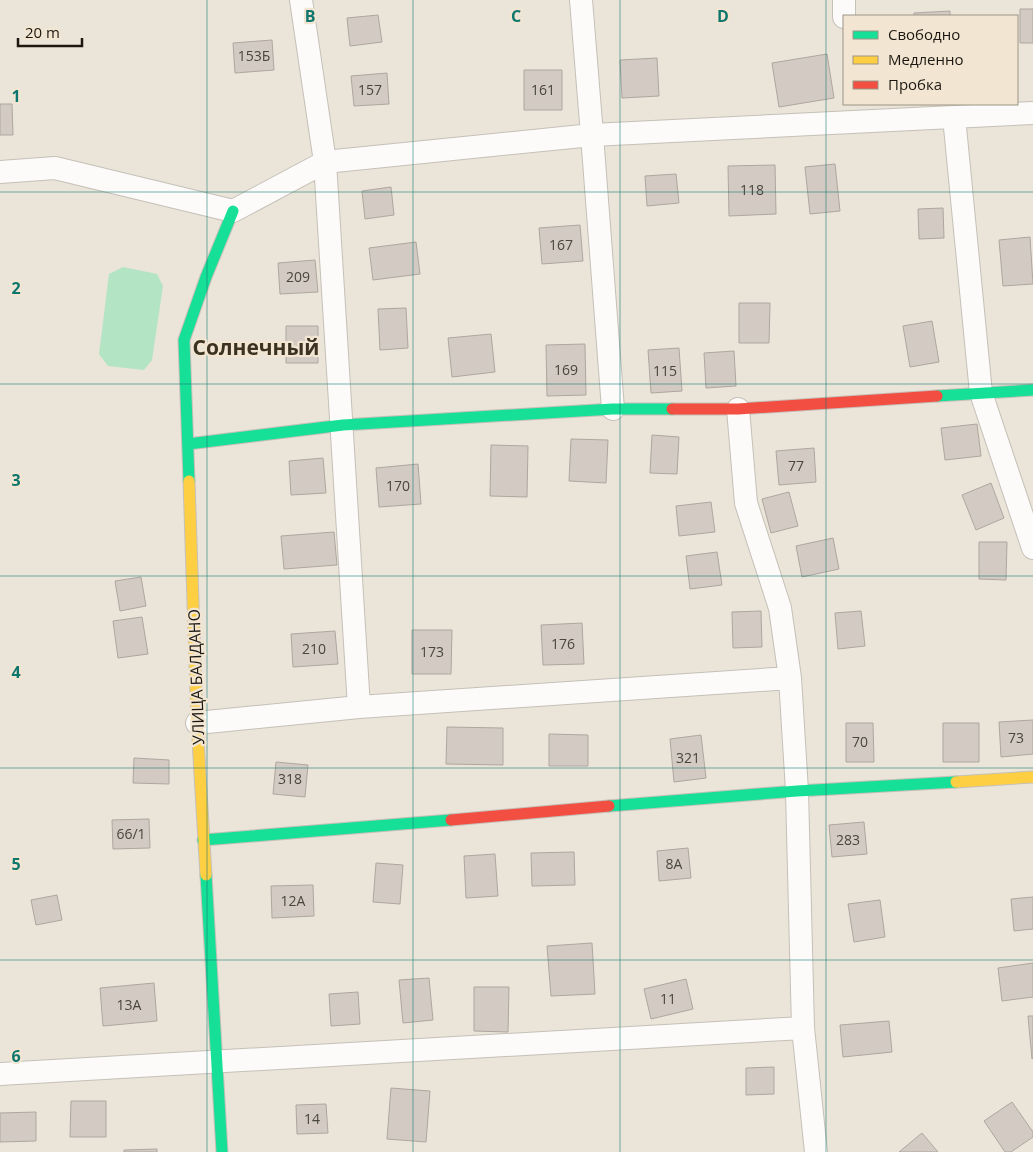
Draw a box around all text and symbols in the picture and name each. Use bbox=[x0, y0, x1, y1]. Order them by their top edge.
text: B bbox=[305, 5, 315, 27]
text: C bbox=[511, 5, 521, 27]
text: D bbox=[717, 5, 729, 27]
scale bar bbox=[18, 15, 81, 47]
legend bbox=[843, 15, 1018, 105]
text: 20 m bbox=[25, 22, 60, 42]
text: Свободно bbox=[888, 24, 960, 44]
house number: 153Б bbox=[238, 46, 270, 65]
text: Медленно bbox=[888, 49, 964, 69]
text: Пробка bbox=[888, 74, 942, 94]
house number: 157 bbox=[358, 80, 382, 99]
house number: 161 bbox=[531, 80, 555, 99]
text: 1 bbox=[11, 85, 21, 107]
house number: 118 bbox=[740, 180, 764, 199]
house number: 167 bbox=[549, 235, 573, 254]
house number: 209 bbox=[286, 267, 310, 286]
text: 2 bbox=[11, 277, 21, 299]
district label: Солнечный bbox=[193, 333, 319, 361]
house number: 169 bbox=[554, 360, 578, 379]
house number: 115 bbox=[653, 361, 677, 380]
house number: 77 bbox=[788, 456, 804, 475]
text: 3 bbox=[11, 469, 21, 491]
house number: 170 bbox=[386, 476, 410, 495]
street label: УЛИЦА БАЛДАНО bbox=[183, 609, 209, 745]
house number: 176 bbox=[551, 634, 575, 653]
house number: 210 bbox=[302, 639, 326, 658]
house number: 173 bbox=[420, 642, 444, 661]
text: 4 bbox=[11, 661, 21, 683]
house number: 73 bbox=[1008, 728, 1024, 747]
house number: 70 bbox=[852, 732, 868, 751]
house number: 321 bbox=[676, 748, 700, 767]
house number: 318 bbox=[278, 769, 302, 788]
house number: 66/1 bbox=[116, 824, 146, 843]
house number: 283 bbox=[836, 830, 860, 849]
text: 5 bbox=[11, 853, 21, 875]
house number: 8А bbox=[666, 854, 683, 873]
house number: 12А bbox=[281, 891, 306, 910]
house number: 11 bbox=[660, 989, 676, 1008]
house number: 13А bbox=[117, 995, 142, 1014]
text: 6 bbox=[11, 1045, 21, 1067]
house number: 14 bbox=[304, 1109, 320, 1128]

